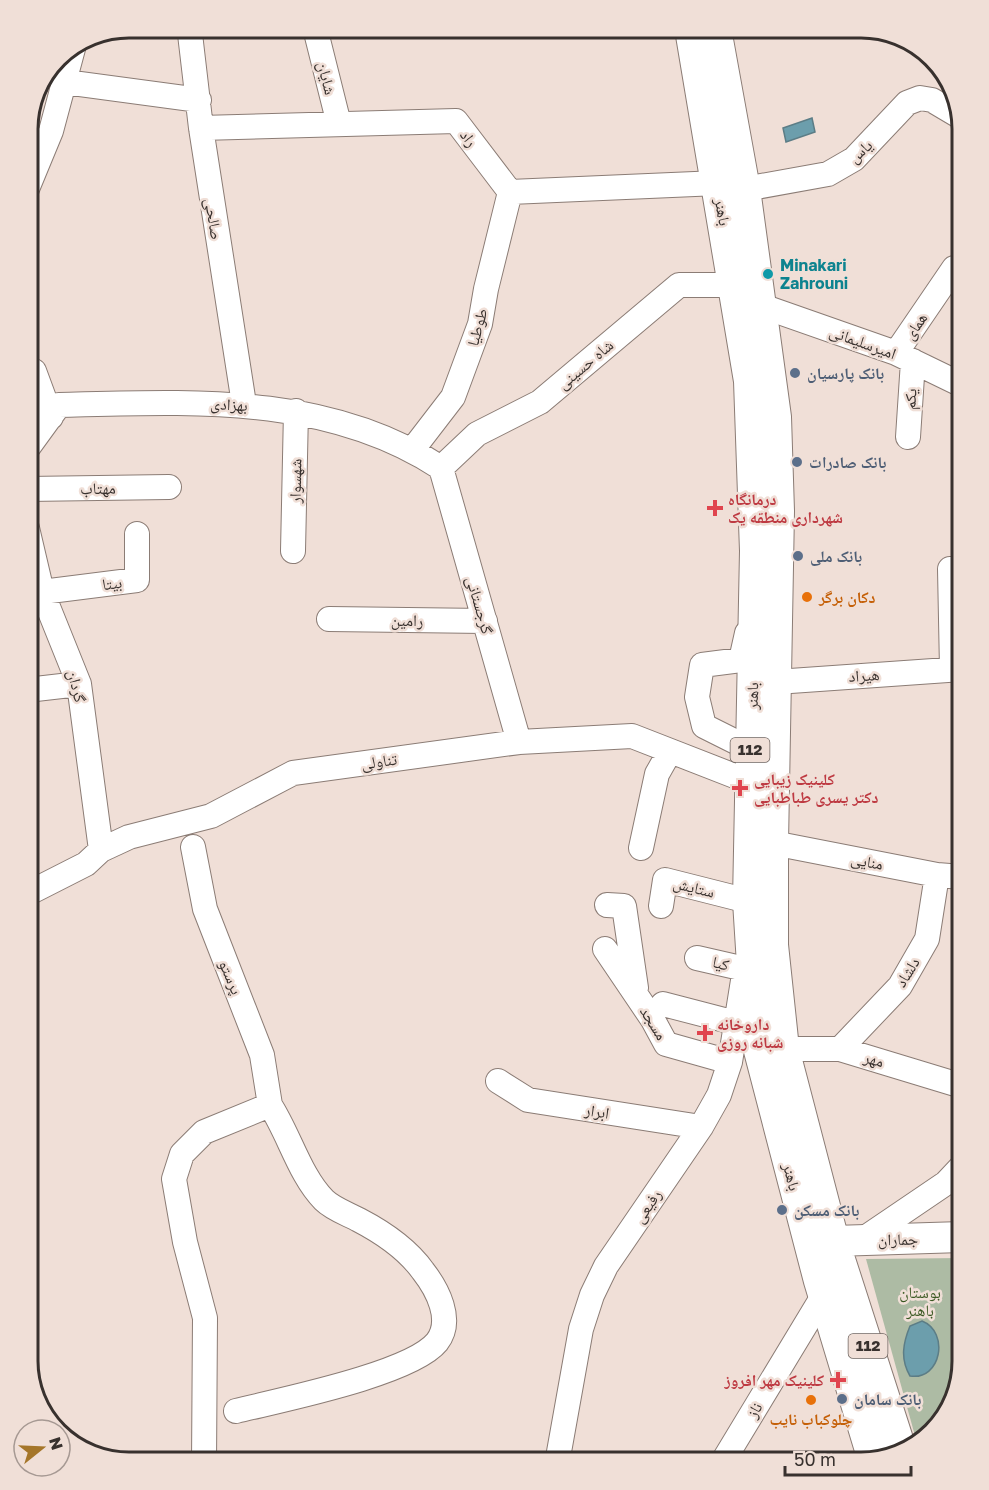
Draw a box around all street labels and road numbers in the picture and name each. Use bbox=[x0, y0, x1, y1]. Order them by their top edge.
street label: شایان bbox=[312, 59, 341, 97]
street label: راد bbox=[456, 125, 482, 151]
street label: یاس bbox=[844, 135, 877, 168]
street label: باهنر bbox=[711, 196, 735, 227]
street label: صالحی bbox=[200, 197, 227, 241]
street label: طوطیا bbox=[462, 306, 492, 348]
street label: همای bbox=[899, 309, 932, 344]
street label: امیرسلیمانی bbox=[827, 321, 899, 364]
street label: شاه حسینی bbox=[553, 335, 618, 394]
street label: یکم bbox=[899, 388, 922, 410]
street label: بهزادی bbox=[210, 393, 248, 416]
street label: شهسوار bbox=[285, 458, 305, 505]
street label: مهتاب bbox=[80, 478, 116, 498]
street label: بیتا bbox=[101, 572, 123, 594]
street label: گرجستانی bbox=[461, 574, 498, 637]
street label: رامین bbox=[391, 610, 423, 631]
street label: هیراد bbox=[848, 664, 880, 686]
street label: گردان bbox=[62, 668, 91, 705]
street label: باهنر bbox=[742, 682, 762, 711]
road number: 112 bbox=[730, 738, 770, 762]
street label: تناولی bbox=[360, 749, 399, 774]
street label: منایی bbox=[849, 848, 885, 875]
street label: ستایش bbox=[671, 872, 717, 903]
street label: کیا bbox=[711, 951, 732, 975]
street label: دلشاد bbox=[890, 953, 924, 991]
street label: پرستو bbox=[215, 957, 247, 998]
street label: مسجد bbox=[636, 1002, 672, 1044]
street label: مهر bbox=[861, 1046, 886, 1071]
street label: ابرار bbox=[582, 1099, 611, 1123]
street label: باهنر bbox=[779, 1160, 805, 1193]
street label: رفیعی bbox=[629, 1185, 666, 1227]
street label: جماران bbox=[878, 1229, 918, 1250]
road number: 112 bbox=[848, 1334, 888, 1358]
street label: ناز bbox=[741, 1399, 766, 1422]

